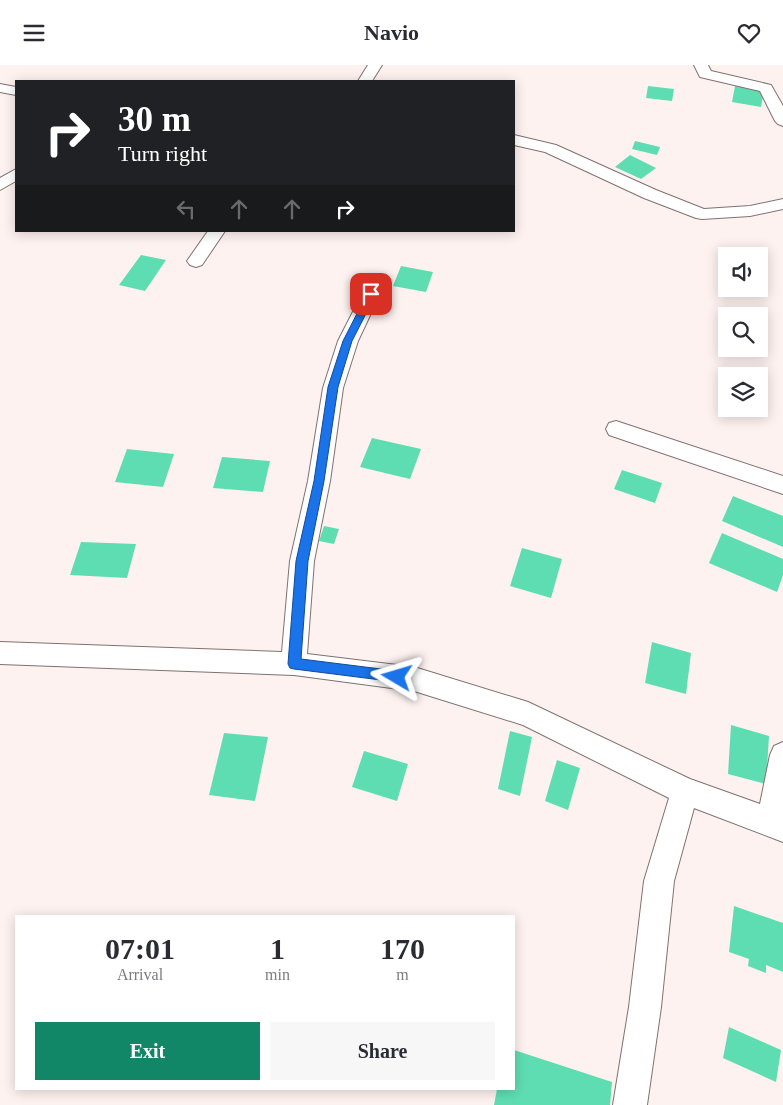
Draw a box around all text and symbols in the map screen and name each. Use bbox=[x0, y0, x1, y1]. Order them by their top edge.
icon: menu bbox=[20, 19, 48, 47]
icon: heart bbox=[735, 19, 763, 47]
text: Navio bbox=[364, 20, 419, 45]
icon: right bbox=[35, 100, 100, 165]
text: 30 m bbox=[118, 100, 191, 139]
text: Turn right bbox=[118, 141, 207, 166]
icon: left bbox=[172, 195, 200, 223]
icon: ahead bbox=[225, 195, 253, 223]
icon: ahead bbox=[278, 195, 306, 223]
icon: right bbox=[331, 195, 359, 223]
map controls bbox=[718, 247, 768, 417]
button: sound bbox=[718, 247, 768, 297]
pin bbox=[350, 273, 392, 315]
icon: arrive bbox=[357, 280, 385, 308]
button: search bbox=[718, 307, 768, 357]
button: layers bbox=[718, 367, 768, 417]
position arrow bbox=[370, 650, 422, 702]
text: 07:01 bbox=[105, 932, 175, 965]
text: 1 bbox=[270, 932, 285, 965]
text: 170 bbox=[380, 932, 425, 965]
text: Arrival bbox=[117, 966, 163, 983]
text: min bbox=[265, 966, 290, 983]
text: m bbox=[396, 966, 409, 983]
button: Exit bbox=[35, 1022, 260, 1080]
button: Share bbox=[270, 1022, 495, 1080]

